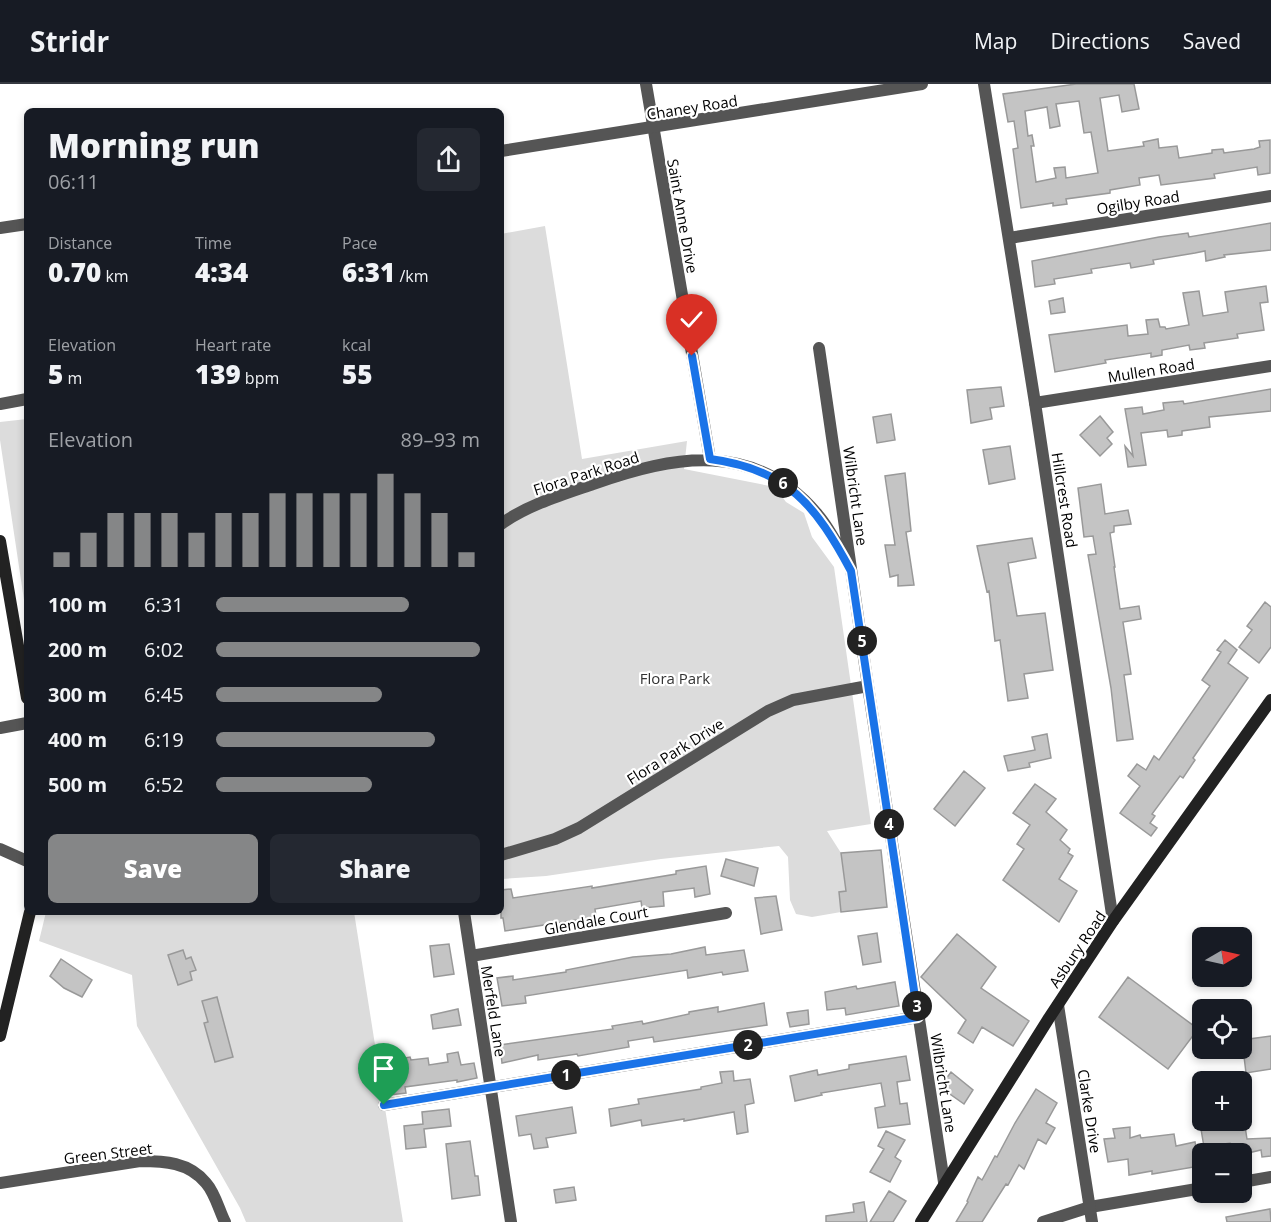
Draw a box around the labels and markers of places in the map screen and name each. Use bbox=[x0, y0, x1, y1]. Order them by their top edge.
pin bbox=[666, 294, 717, 356]
pin: 6 bbox=[768, 468, 798, 498]
pin: 5 bbox=[847, 626, 877, 656]
pin: 4 bbox=[874, 809, 904, 839]
pin: 3 bbox=[902, 991, 932, 1021]
pin: 2 bbox=[733, 1030, 763, 1060]
pin bbox=[358, 1043, 409, 1105]
pin: 1 bbox=[551, 1060, 581, 1090]

